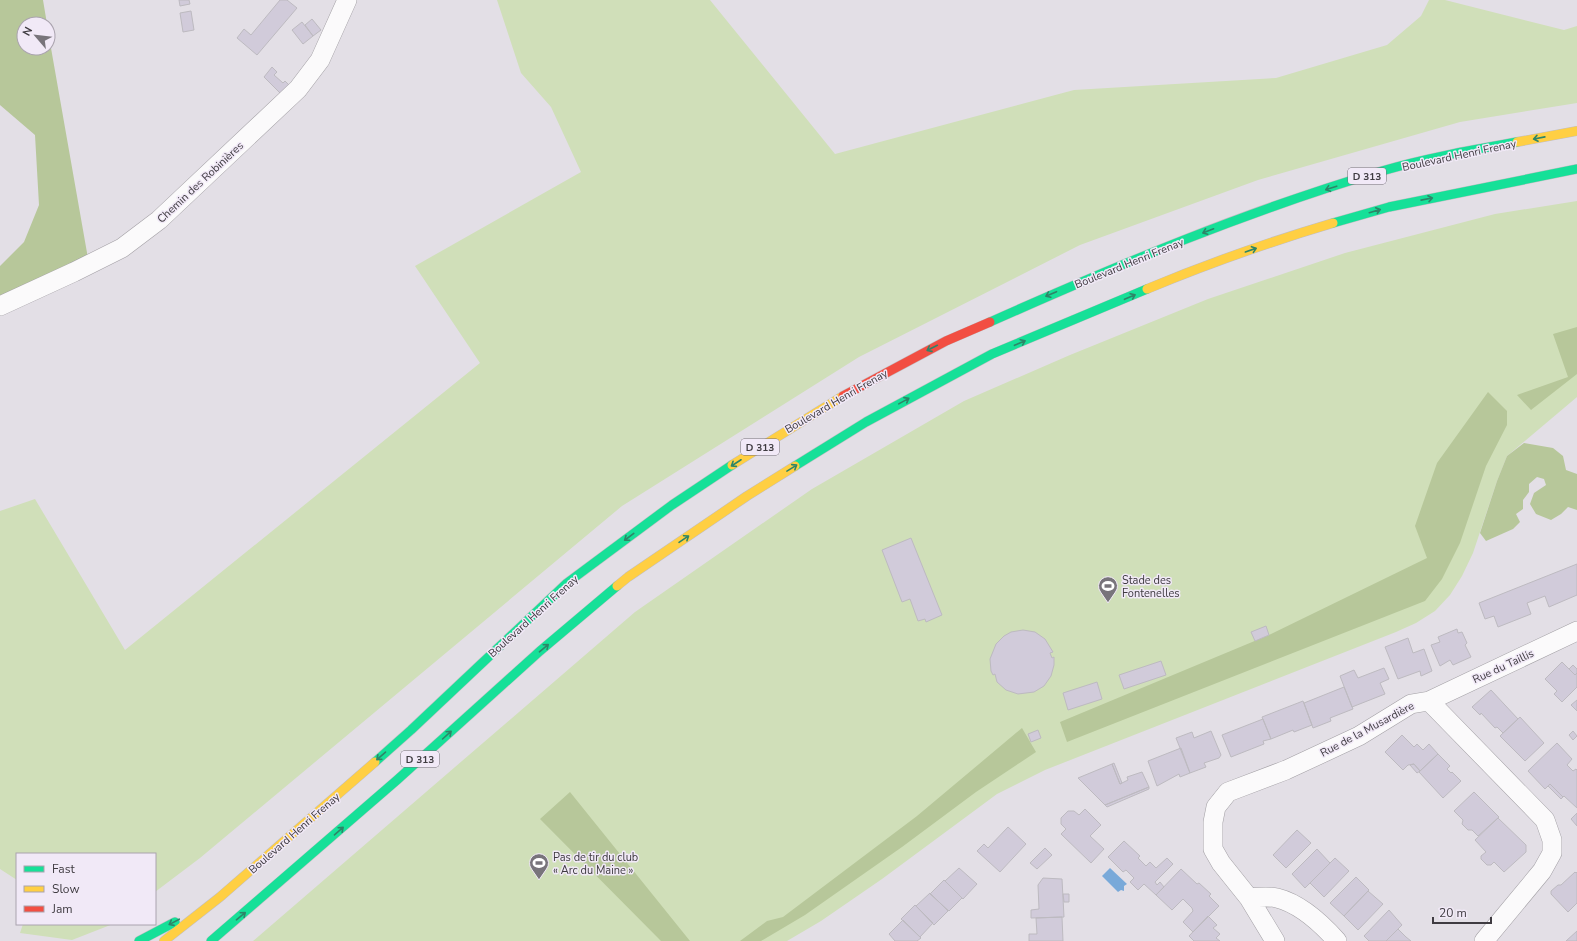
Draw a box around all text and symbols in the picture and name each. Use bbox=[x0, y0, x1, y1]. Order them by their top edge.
north arrow bbox=[16, 16, 56, 56]
text: N bbox=[19, 24, 36, 39]
one-way arrow bbox=[1532, 134, 1545, 142]
street label: Boulevard Henri Frenay bbox=[1401, 136, 1518, 175]
street label: Chemin des Robinières bbox=[154, 138, 247, 226]
road number: D 313 bbox=[1348, 168, 1386, 184]
one-way arrow bbox=[1324, 185, 1337, 192]
one-way arrow bbox=[1420, 195, 1433, 203]
one-way arrow bbox=[1368, 207, 1381, 214]
one-way arrow bbox=[1203, 228, 1215, 236]
street label: Boulevard Henri Frenay bbox=[1072, 235, 1186, 292]
one-way arrow bbox=[1245, 245, 1257, 253]
one-way arrow bbox=[1045, 291, 1057, 299]
one-way arrow bbox=[1123, 292, 1135, 300]
one-way arrow bbox=[1013, 338, 1025, 346]
one-way arrow bbox=[926, 345, 938, 352]
street label: Boulevard Henri Frenay bbox=[782, 366, 891, 437]
one-way arrow bbox=[898, 397, 910, 405]
road number: D 313 bbox=[741, 439, 779, 455]
one-way arrow bbox=[730, 459, 741, 467]
one-way arrow bbox=[786, 464, 797, 472]
one-way arrow bbox=[623, 533, 634, 541]
one-way arrow bbox=[678, 535, 689, 543]
street label: Boulevard Henri Frenay bbox=[485, 572, 582, 661]
place label: Stade des Fontenelles bbox=[1122, 573, 1180, 601]
sports icon: Stade des Fontenelles bbox=[1097, 575, 1119, 603]
one-way arrow bbox=[538, 644, 549, 653]
street label: Rue du Taillis bbox=[1470, 646, 1536, 687]
street label: Rue de la Musardière bbox=[1318, 698, 1417, 761]
one-way arrow bbox=[442, 730, 452, 740]
one-way arrow bbox=[376, 751, 387, 760]
road number: D 313 bbox=[401, 751, 439, 767]
street label: Boulevard Henri Frenay bbox=[246, 789, 343, 877]
one-way arrow bbox=[334, 826, 345, 835]
place label: Pas de tir du club « Arc du Maine » bbox=[553, 850, 638, 878]
sports icon: Pas de tir du club « Arc du Maine » bbox=[528, 852, 550, 880]
legend bbox=[16, 853, 156, 925]
text: Fast bbox=[52, 861, 75, 877]
text: Slow bbox=[52, 881, 80, 897]
scale bar bbox=[1433, 899, 1491, 925]
text: Jam bbox=[51, 901, 73, 917]
text: 20 m bbox=[1439, 905, 1467, 921]
one-way arrow bbox=[236, 912, 247, 921]
one-way arrow bbox=[168, 919, 180, 927]

